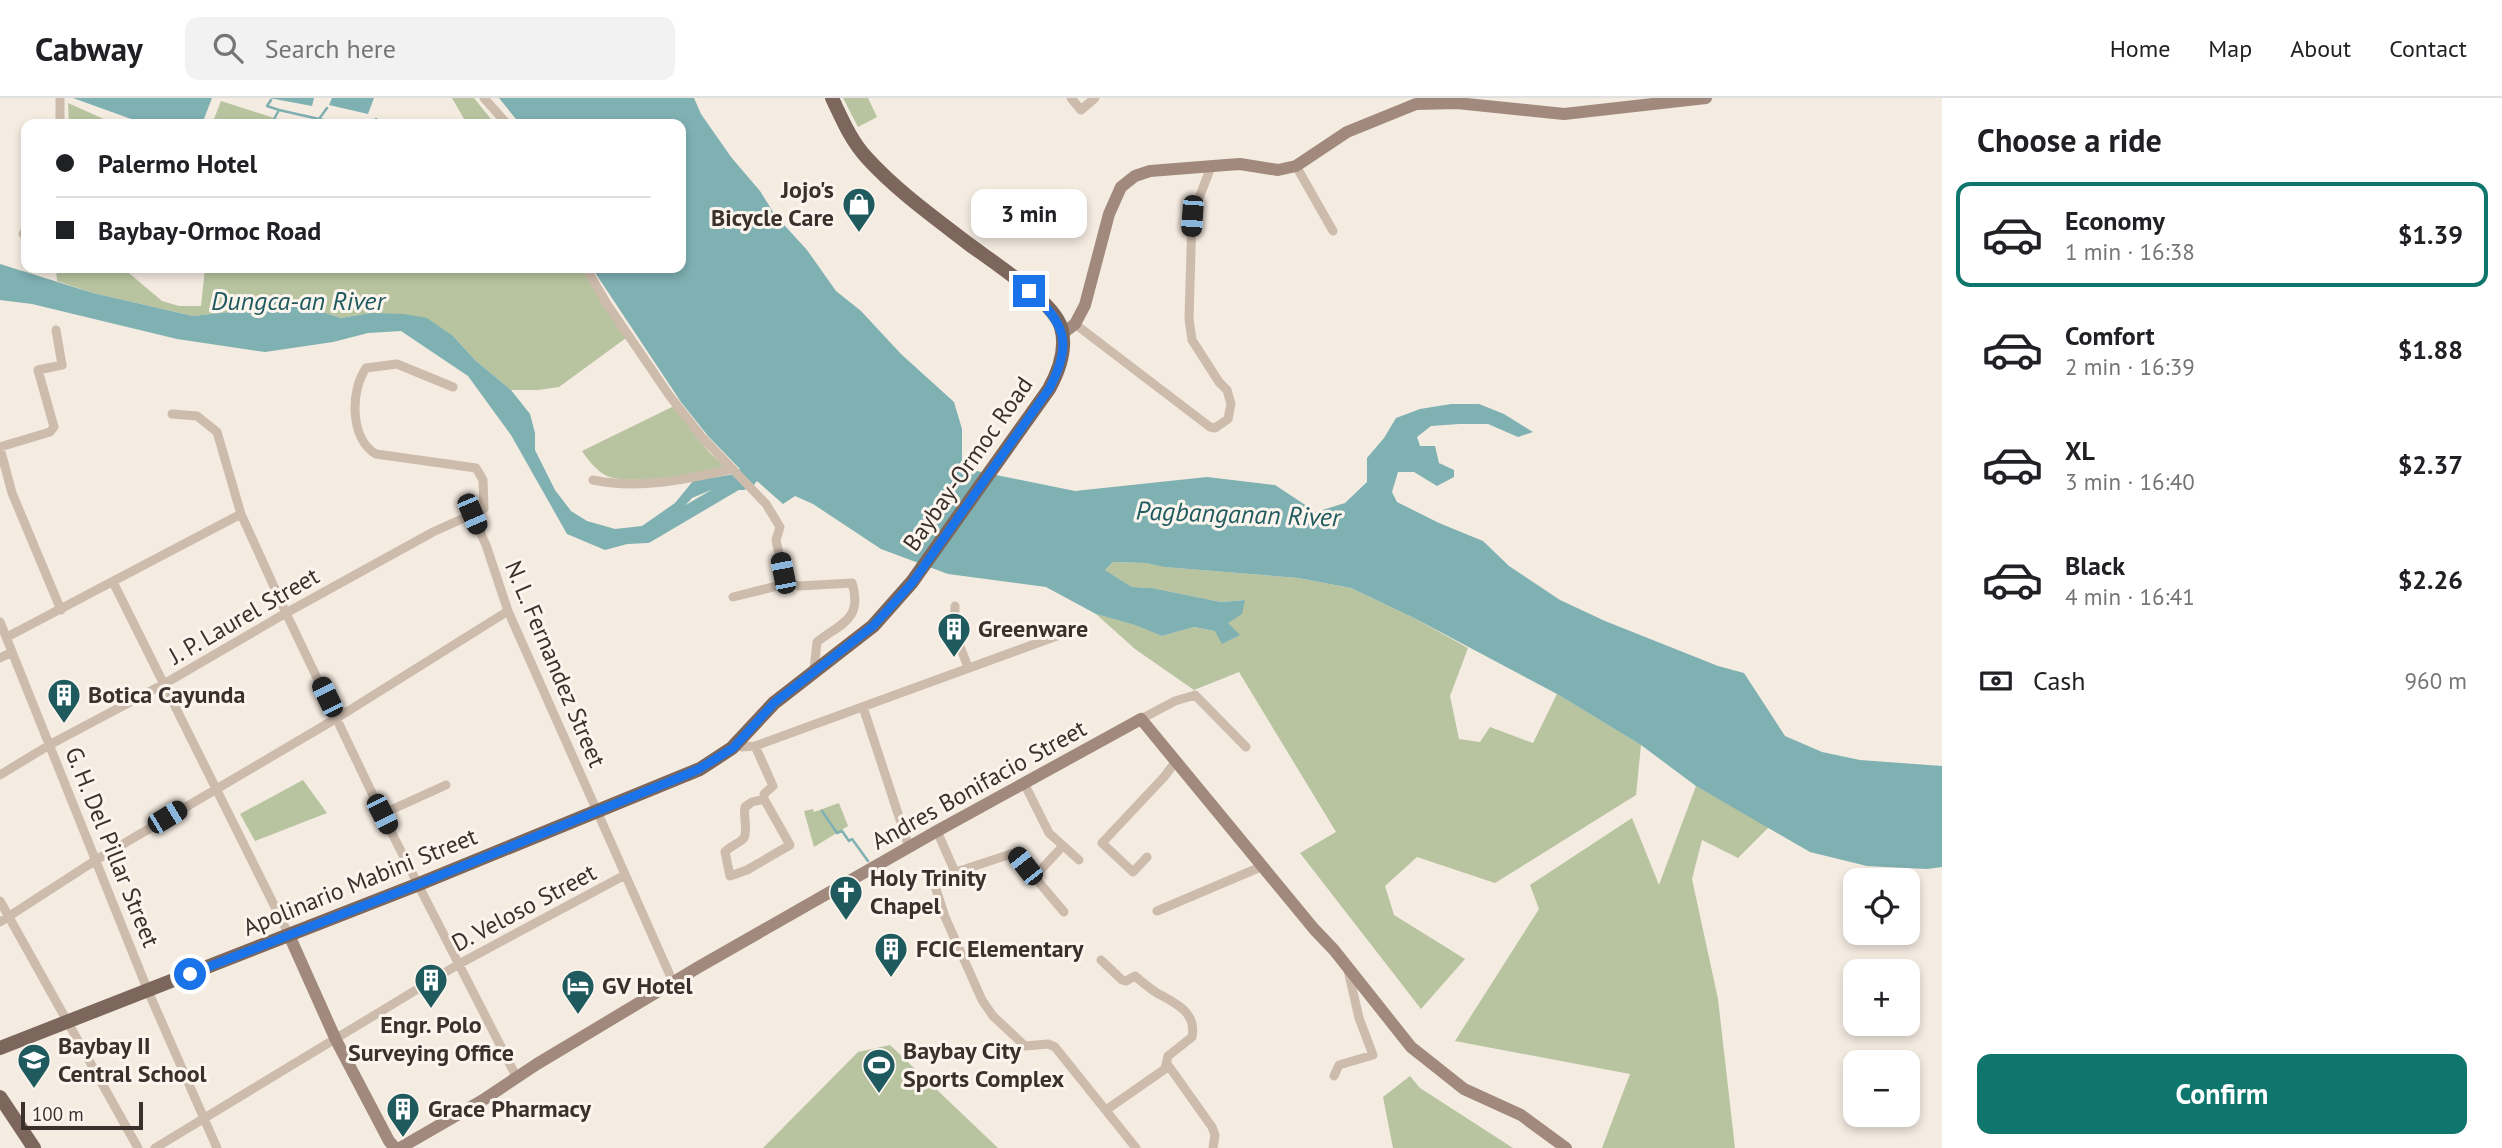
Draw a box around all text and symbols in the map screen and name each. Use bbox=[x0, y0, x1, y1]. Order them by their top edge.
search box bbox=[185, 17, 675, 80]
text: Cabway bbox=[35, 27, 143, 70]
icon: search bbox=[209, 29, 247, 67]
text: Search here bbox=[265, 32, 396, 65]
text: Home bbox=[2110, 33, 2170, 64]
text: Map bbox=[2208, 33, 2252, 64]
text: About bbox=[2290, 33, 2351, 64]
text: Contact bbox=[2389, 33, 2467, 64]
text: Choose a ride bbox=[1977, 119, 2162, 161]
text: Palermo Hotel bbox=[98, 147, 257, 180]
place label: Jojo's Bicycle Care bbox=[711, 174, 834, 233]
shop icon: Jojo's Bicycle Care bbox=[840, 185, 878, 234]
callout: 3 min bbox=[971, 190, 1087, 238]
car bbox=[1181, 194, 1204, 238]
text: 3 min bbox=[1001, 199, 1057, 228]
icon: car bbox=[1981, 203, 2044, 266]
text: Economy bbox=[2065, 204, 2165, 237]
text: Baybay-Ormoc Road bbox=[98, 214, 321, 247]
text: $1.39 bbox=[2398, 218, 2463, 251]
text: 1 min · 16:38 bbox=[2065, 237, 2195, 266]
route end bbox=[1013, 275, 1045, 307]
water label: Dungca-an River bbox=[211, 284, 386, 317]
icon: car bbox=[1981, 318, 2044, 381]
text: Comfort bbox=[2065, 319, 2155, 352]
text: $1.88 bbox=[2398, 333, 2463, 366]
text: 2 min · 16:39 bbox=[2065, 352, 2195, 381]
street label: Baybay-Ormoc Road bbox=[896, 370, 1039, 557]
icon: car bbox=[1981, 433, 2044, 496]
text: XL bbox=[2065, 434, 2095, 467]
text: $2.37 bbox=[2398, 448, 2463, 481]
text: 3 min · 16:40 bbox=[2065, 467, 2195, 496]
car bbox=[455, 491, 490, 537]
water label: Pagbanganan River bbox=[1135, 493, 1342, 534]
icon: car bbox=[1981, 548, 2044, 611]
text: Black bbox=[2065, 549, 2125, 582]
car bbox=[769, 550, 798, 596]
street label: N. L. Fernandez Street bbox=[498, 556, 613, 772]
street label: J. P. Laurel Street bbox=[162, 560, 324, 672]
text: $2.26 bbox=[2398, 563, 2463, 596]
text: 4 min · 16:41 bbox=[2065, 582, 2195, 611]
building icon: Greenware bbox=[935, 610, 973, 659]
place label: Greenware bbox=[978, 613, 1088, 644]
icon: cash bbox=[1977, 662, 2015, 700]
text: Cash bbox=[2033, 664, 2085, 697]
text: 960 m bbox=[2405, 666, 2467, 695]
car bbox=[309, 674, 346, 720]
building icon: Botica Cayunda bbox=[45, 676, 83, 725]
place label: Botica Cayunda bbox=[88, 679, 245, 710]
street label: Andres Bonifacio Street bbox=[866, 713, 1092, 856]
street label: G. H. Del Pillar Street bbox=[58, 742, 167, 951]
car bbox=[364, 791, 401, 837]
car bbox=[144, 797, 191, 837]
street label: Apolinario Mabini Street bbox=[238, 820, 481, 943]
car bbox=[1004, 843, 1047, 889]
street label: D. Veloso Street bbox=[446, 857, 601, 959]
place label: Holy Trinity Chapel bbox=[870, 862, 987, 921]
map controls bbox=[1843, 868, 1920, 1127]
button: locate bbox=[1843, 868, 1920, 945]
church icon: Holy Trinity Chapel bbox=[827, 873, 865, 922]
building icon: FCIC Elementary bbox=[872, 930, 910, 979]
place label: FCIC Elementary bbox=[916, 933, 1084, 964]
route start bbox=[174, 958, 206, 990]
button: + bbox=[1843, 959, 1920, 1036]
building icon: Engr. Polo Surveying Office bbox=[412, 961, 450, 1010]
hotel icon: GV Hotel bbox=[559, 967, 597, 1016]
place label: GV Hotel bbox=[602, 970, 693, 1001]
place label: Engr. Polo Surveying Office bbox=[348, 1009, 514, 1068]
place label: Baybay II Central School bbox=[58, 1030, 208, 1089]
place label: Baybay City Sports Complex bbox=[903, 1035, 1064, 1094]
school or university icon: Baybay II Central School bbox=[15, 1041, 53, 1090]
sports icon: Baybay City Sports Complex bbox=[860, 1046, 898, 1095]
button: − bbox=[1843, 1050, 1920, 1127]
button: Confirm bbox=[1977, 1054, 2467, 1134]
building icon: Grace Pharmacy bbox=[384, 1090, 422, 1139]
place label: Grace Pharmacy bbox=[428, 1093, 592, 1124]
scale bar bbox=[21, 1099, 144, 1131]
text: 100 m bbox=[32, 1102, 84, 1126]

